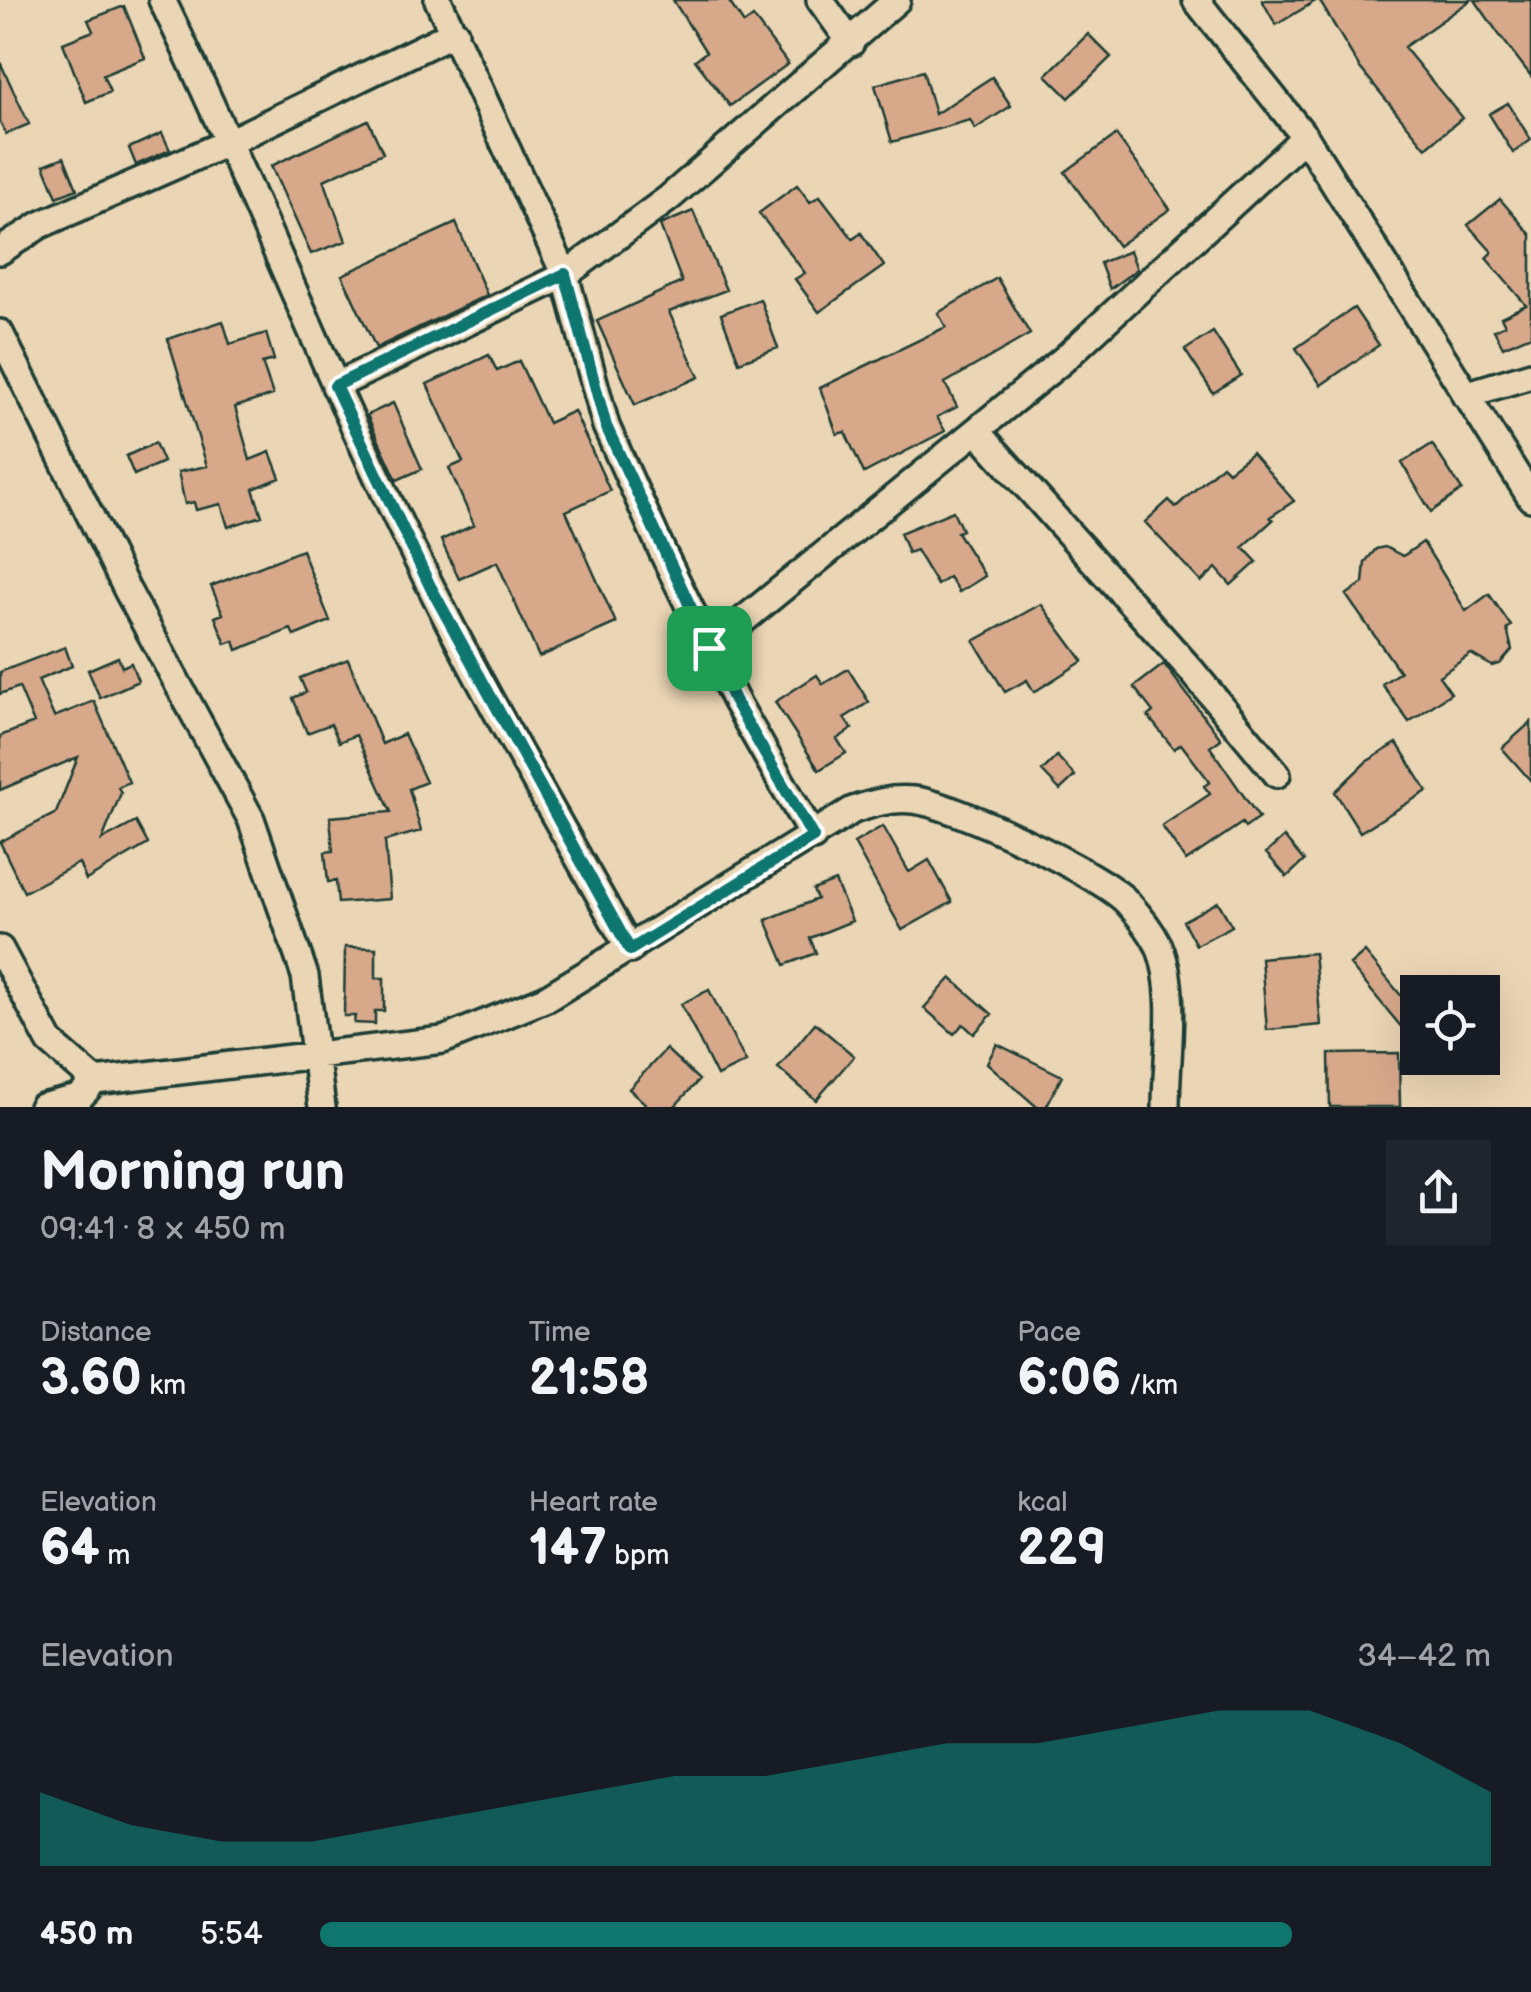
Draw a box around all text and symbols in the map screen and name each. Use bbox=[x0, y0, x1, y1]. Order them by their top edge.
pin bbox=[667, 606, 752, 691]
icon: arrive bbox=[682, 621, 737, 676]
map controls bbox=[1400, 975, 1500, 1075]
button: locate bbox=[1400, 975, 1500, 1075]
text: Morning run bbox=[40, 1139, 345, 1206]
button: share bbox=[1386, 1140, 1491, 1245]
text: 09:41 · 8 × 450 m bbox=[40, 1210, 286, 1249]
text: Distance bbox=[40, 1316, 152, 1349]
text: Time bbox=[529, 1316, 591, 1349]
text: Pace bbox=[1017, 1316, 1081, 1349]
text: 3.60 bbox=[40, 1349, 142, 1409]
text: 21:58 bbox=[529, 1349, 650, 1409]
text: 6:06 bbox=[1017, 1349, 1121, 1409]
text: km bbox=[142, 1369, 186, 1402]
text: /km bbox=[1121, 1369, 1178, 1402]
text: Elevation bbox=[40, 1486, 157, 1519]
text: Heart rate bbox=[529, 1486, 658, 1519]
text: kcal bbox=[1017, 1486, 1068, 1519]
text: 64 bbox=[40, 1519, 100, 1579]
text: 147 bbox=[529, 1519, 607, 1579]
text: 229 bbox=[1017, 1519, 1107, 1579]
text: m bbox=[100, 1539, 130, 1572]
text: bpm bbox=[607, 1539, 670, 1572]
text: Elevation bbox=[40, 1637, 173, 1676]
text: 34–42 m bbox=[1357, 1637, 1491, 1676]
text: 450 m bbox=[40, 1915, 133, 1954]
text: 5:54 bbox=[200, 1915, 263, 1954]

